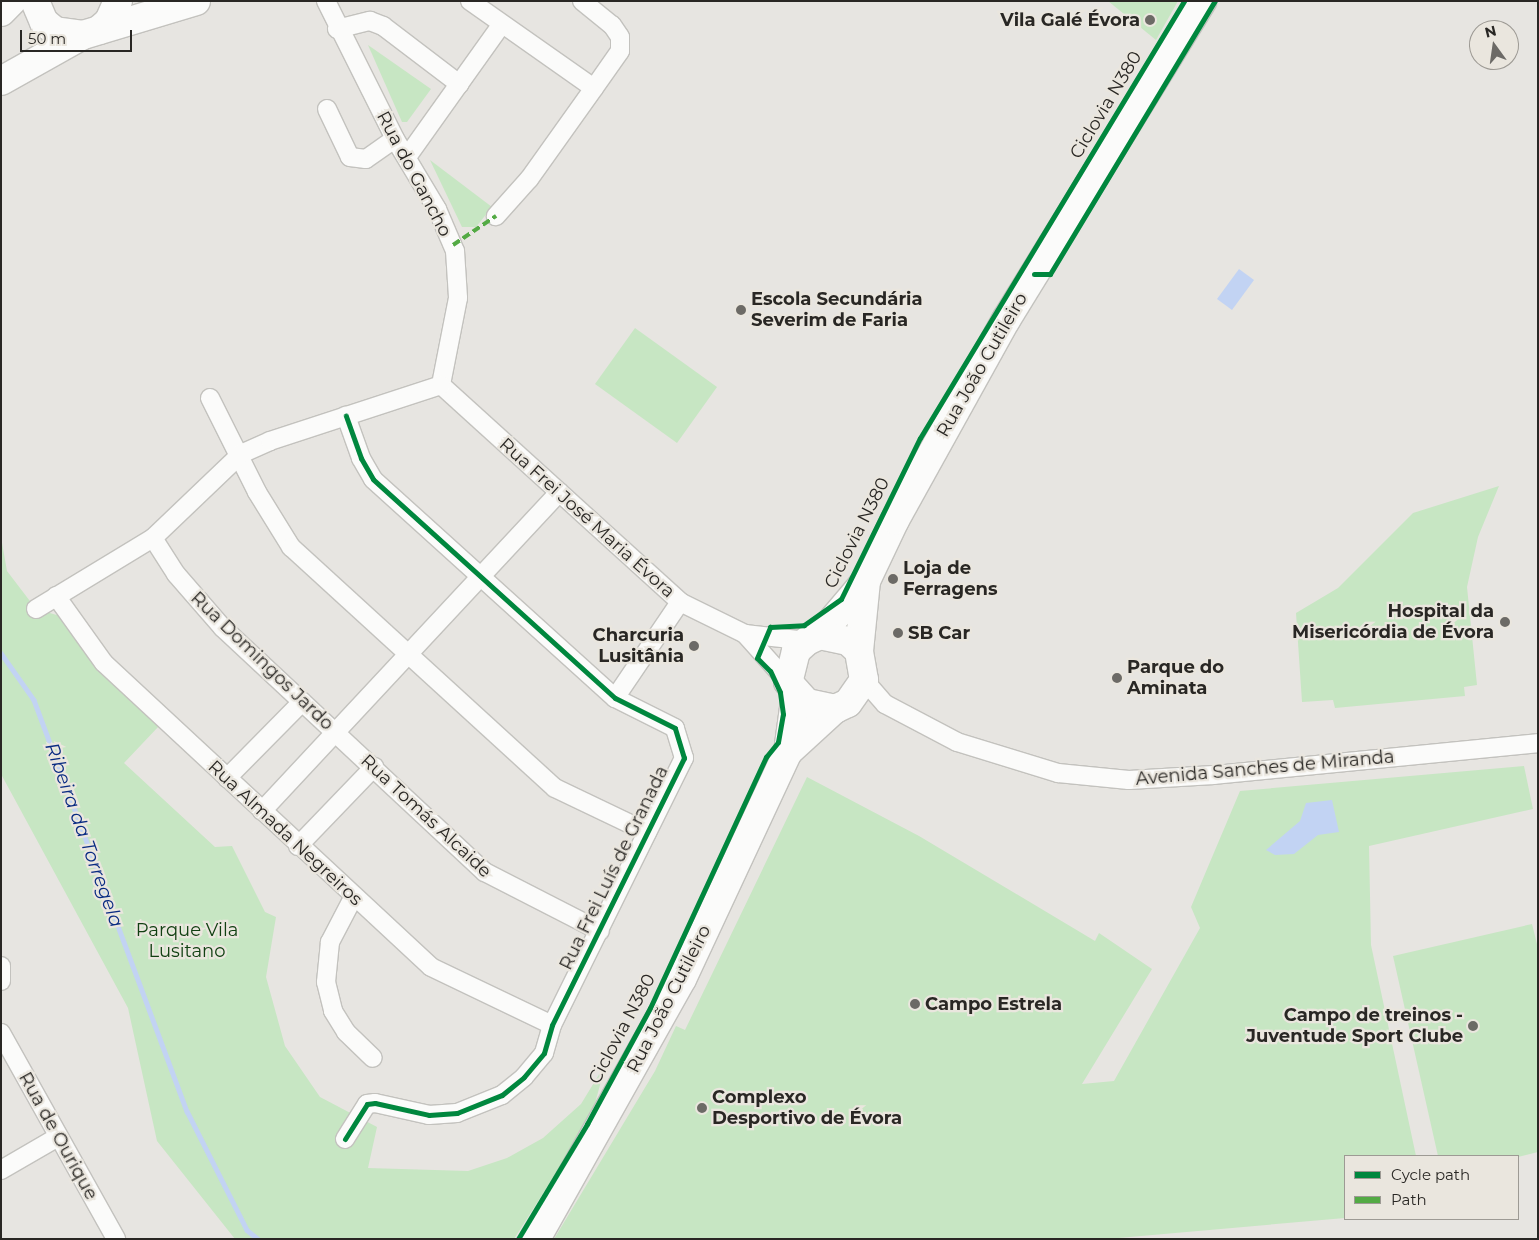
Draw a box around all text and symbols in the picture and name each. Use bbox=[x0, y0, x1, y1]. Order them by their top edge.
place label: Vila Galé Évora bbox=[1000, 9, 1140, 31]
marker: Vila Galé Évora bbox=[1144, 14, 1156, 26]
scale bar bbox=[22, 20, 135, 52]
north arrow bbox=[1469, 20, 1519, 70]
text: N bbox=[1483, 21, 1498, 42]
text: 50 m bbox=[28, 29, 66, 48]
street label: Ciclovia N380 bbox=[1065, 47, 1147, 163]
street label: Rua do Gancho bbox=[372, 108, 456, 240]
place label: Escola Secundária Severim de Faria bbox=[751, 289, 923, 332]
street label: Rua João Cutileiro bbox=[932, 289, 1032, 441]
marker: Escola Secundária Severim de Faria bbox=[735, 304, 747, 316]
street label: Rua Frei José Maria Évora bbox=[495, 434, 679, 602]
street label: Ciclovia N380 bbox=[820, 474, 894, 592]
place label: Loja de Ferragens bbox=[903, 558, 997, 600]
marker: Loja de Ferragens bbox=[887, 573, 899, 585]
street label: Rua Domingos Jardo bbox=[186, 587, 338, 735]
place label: Hospital da Misericórdia de Évora bbox=[1292, 601, 1494, 644]
marker: Hospital da Misericórdia de Évora bbox=[1498, 615, 1512, 629]
place label: SB Car bbox=[908, 622, 970, 644]
place label: Charcuria Lusitânia bbox=[593, 625, 684, 668]
marker: SB Car bbox=[892, 627, 904, 639]
marker: Charcuria Lusitânia bbox=[688, 640, 700, 652]
place label: Parque do Aminata bbox=[1127, 657, 1224, 700]
marker: Parque do Aminata bbox=[1111, 672, 1123, 684]
water label: Ribeira da Torregela bbox=[40, 740, 128, 930]
street label: Avenida Sanches de Miranda bbox=[1135, 746, 1395, 790]
street label: Rua Tomás Alcaide bbox=[356, 750, 496, 882]
street label: Rua Almada Negreiros bbox=[203, 756, 367, 910]
street label: Rua Frei Luís de Granada bbox=[555, 762, 673, 974]
park label: Parque Vila Lusitano bbox=[136, 920, 238, 962]
street label: Rua João Cutileiro bbox=[622, 922, 716, 1076]
street label: Ciclovia N380 bbox=[584, 970, 660, 1088]
place label: Campo Estrela bbox=[925, 993, 1062, 1015]
marker: Campo Estrela bbox=[909, 998, 921, 1010]
place label: Campo de treinos - Juventude Sport Clube bbox=[1246, 1005, 1463, 1048]
marker: Campo de treinos - Juventude Sport Clube bbox=[1467, 1020, 1479, 1032]
street label: Rua de Ourique bbox=[14, 1068, 102, 1204]
place label: Complexo Desportivo de Évora bbox=[712, 1087, 902, 1130]
marker: Complexo Desportivo de Évora bbox=[696, 1102, 708, 1114]
legend bbox=[1344, 1155, 1519, 1220]
text: Cycle path bbox=[1391, 1165, 1470, 1184]
text: Path bbox=[1391, 1190, 1427, 1209]

